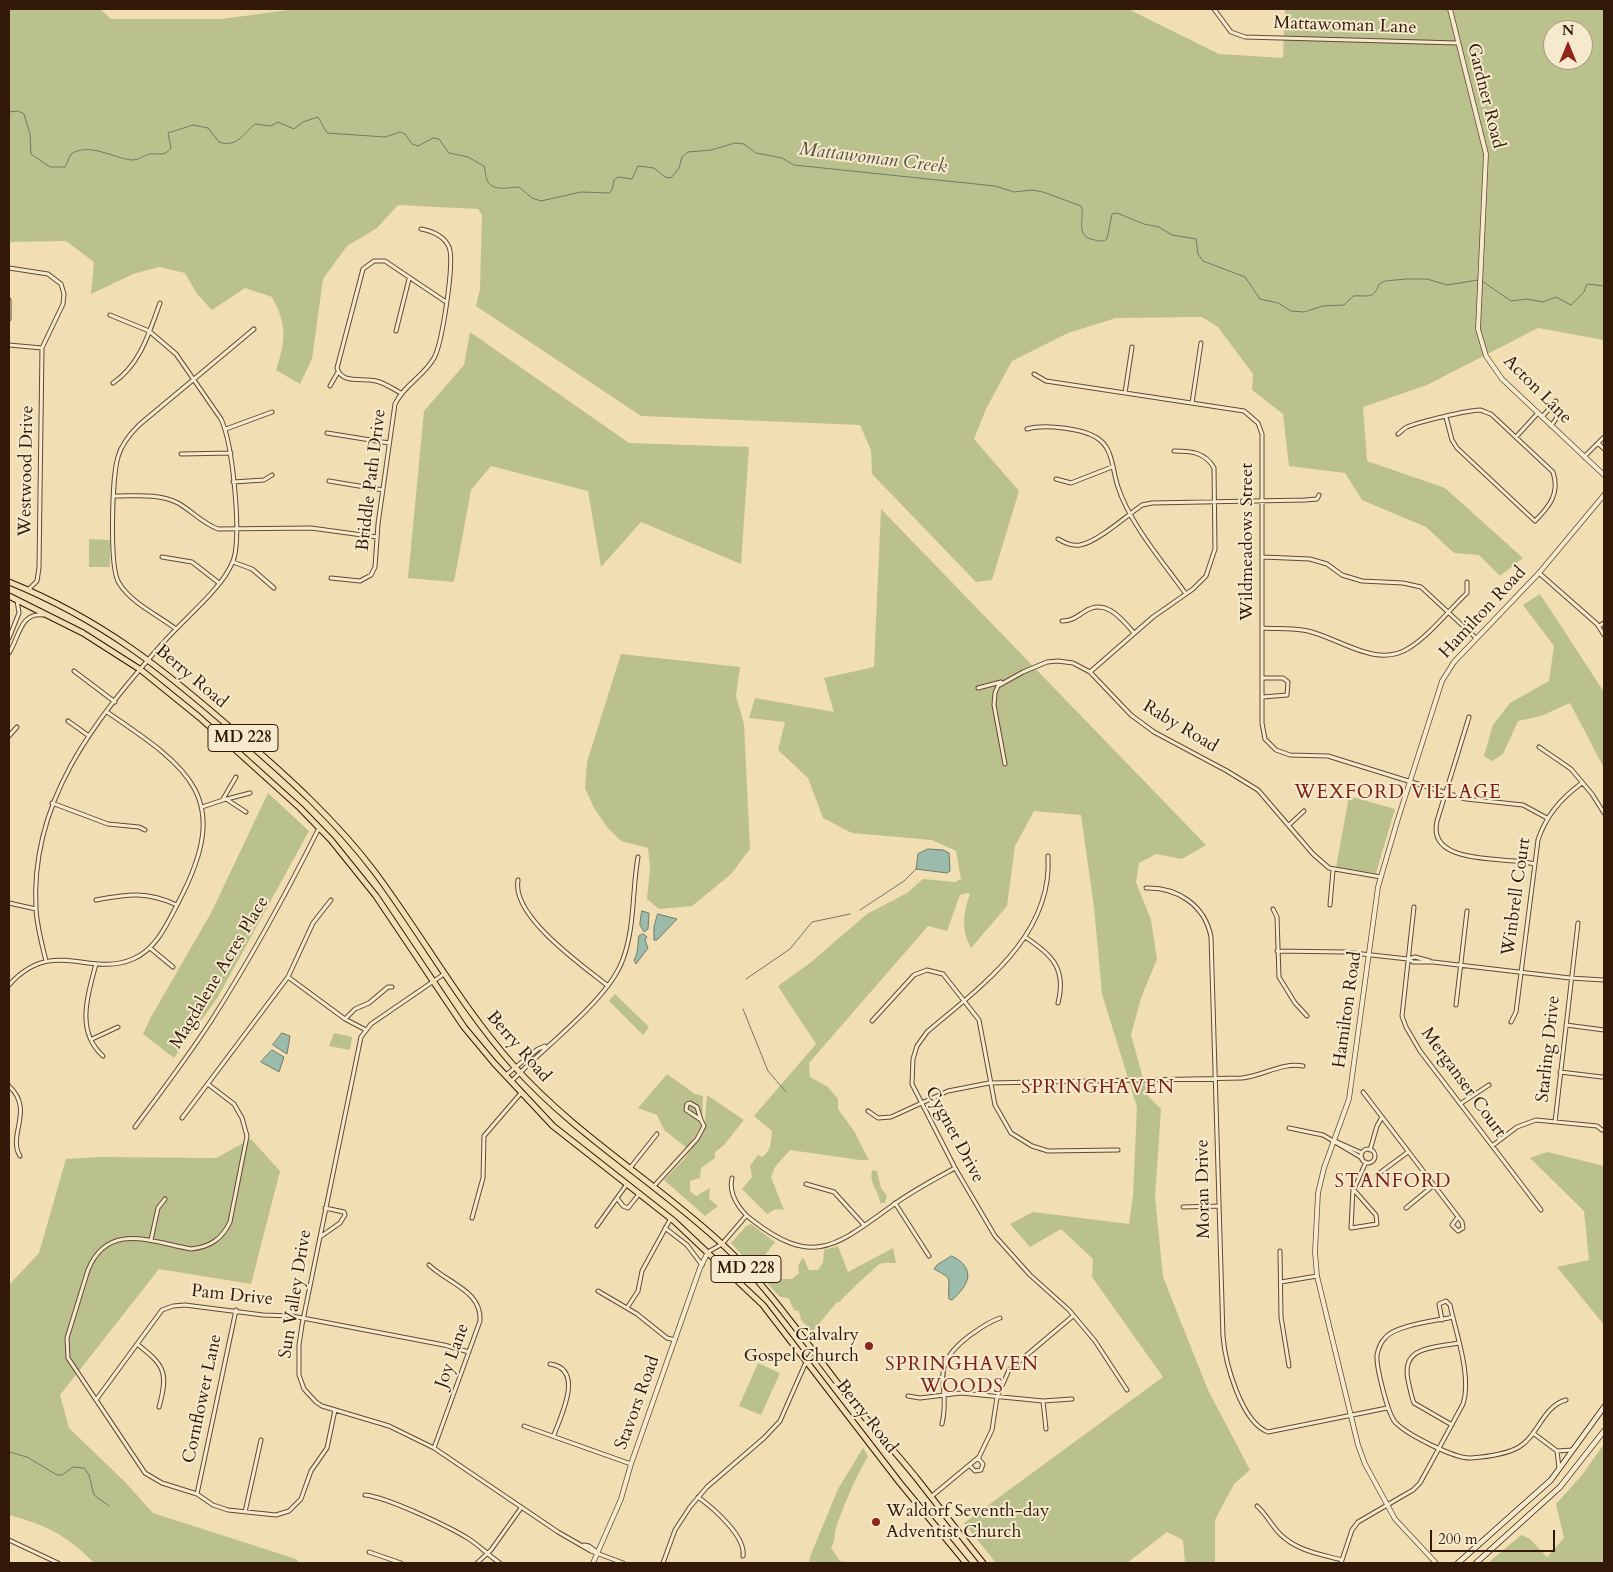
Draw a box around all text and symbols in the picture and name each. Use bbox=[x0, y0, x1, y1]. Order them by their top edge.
street label: Mattawoman Lane bbox=[1273, 13, 1417, 39]
north arrow bbox=[1543, 20, 1593, 70]
text: N bbox=[1562, 21, 1574, 40]
street label: Gardner Road bbox=[1462, 41, 1508, 151]
water label: Mattawoman Creek bbox=[798, 139, 948, 179]
street label: Acton Lane bbox=[1498, 351, 1576, 429]
street label: Westwood Drive bbox=[15, 405, 39, 537]
street label: Briddle Path Drive bbox=[353, 408, 391, 552]
street label: Wildmeadows Street bbox=[1237, 463, 1259, 621]
street label: Hamilton Road bbox=[1435, 563, 1531, 663]
street label: Berry Road bbox=[151, 641, 231, 713]
street label: Raby Road bbox=[1139, 696, 1221, 758]
road number: MD 228 bbox=[208, 724, 278, 751]
district label: WEXFORD VILLAGE bbox=[1292, 783, 1504, 805]
street label: Winbrell Court bbox=[1498, 836, 1536, 958]
street label: Magdalene Acres Place bbox=[166, 893, 274, 1053]
street label: Hamilton Road bbox=[1329, 950, 1367, 1070]
street label: Starling Drive bbox=[1533, 994, 1565, 1104]
street label: Berry Road bbox=[481, 1007, 555, 1087]
street label: Merganser Court bbox=[1416, 1024, 1510, 1142]
district label: SPRINGHAVEN bbox=[1020, 1078, 1176, 1100]
street label: Cygnet Drive bbox=[920, 1083, 988, 1187]
street label: Moran Drive bbox=[1192, 1139, 1216, 1239]
district label: STANFORD bbox=[1333, 1172, 1453, 1194]
street label: Sun Valley Drive bbox=[275, 1228, 317, 1360]
road number: MD 228 bbox=[711, 1256, 781, 1282]
street label: Pam Drive bbox=[190, 1281, 274, 1311]
street label: Joy Lane bbox=[431, 1321, 475, 1391]
place label: Calvalry Gospel Church bbox=[744, 1325, 859, 1368]
street label: Cornflower Lane bbox=[179, 1333, 227, 1465]
marker: Calvalry Gospel Church bbox=[863, 1340, 875, 1352]
street label: Stavors Road bbox=[611, 1353, 665, 1453]
district label: SPRINGHAVEN WOODS bbox=[884, 1355, 1040, 1399]
street label: Berry Road bbox=[831, 1376, 901, 1458]
place label: Waldorf Seventh-day Adventist Church bbox=[886, 1501, 1050, 1544]
marker: Waldorf Seventh-day Adventist Church bbox=[870, 1516, 882, 1528]
scale bar bbox=[1433, 1520, 1558, 1552]
text: 200 m bbox=[1438, 1529, 1478, 1549]

